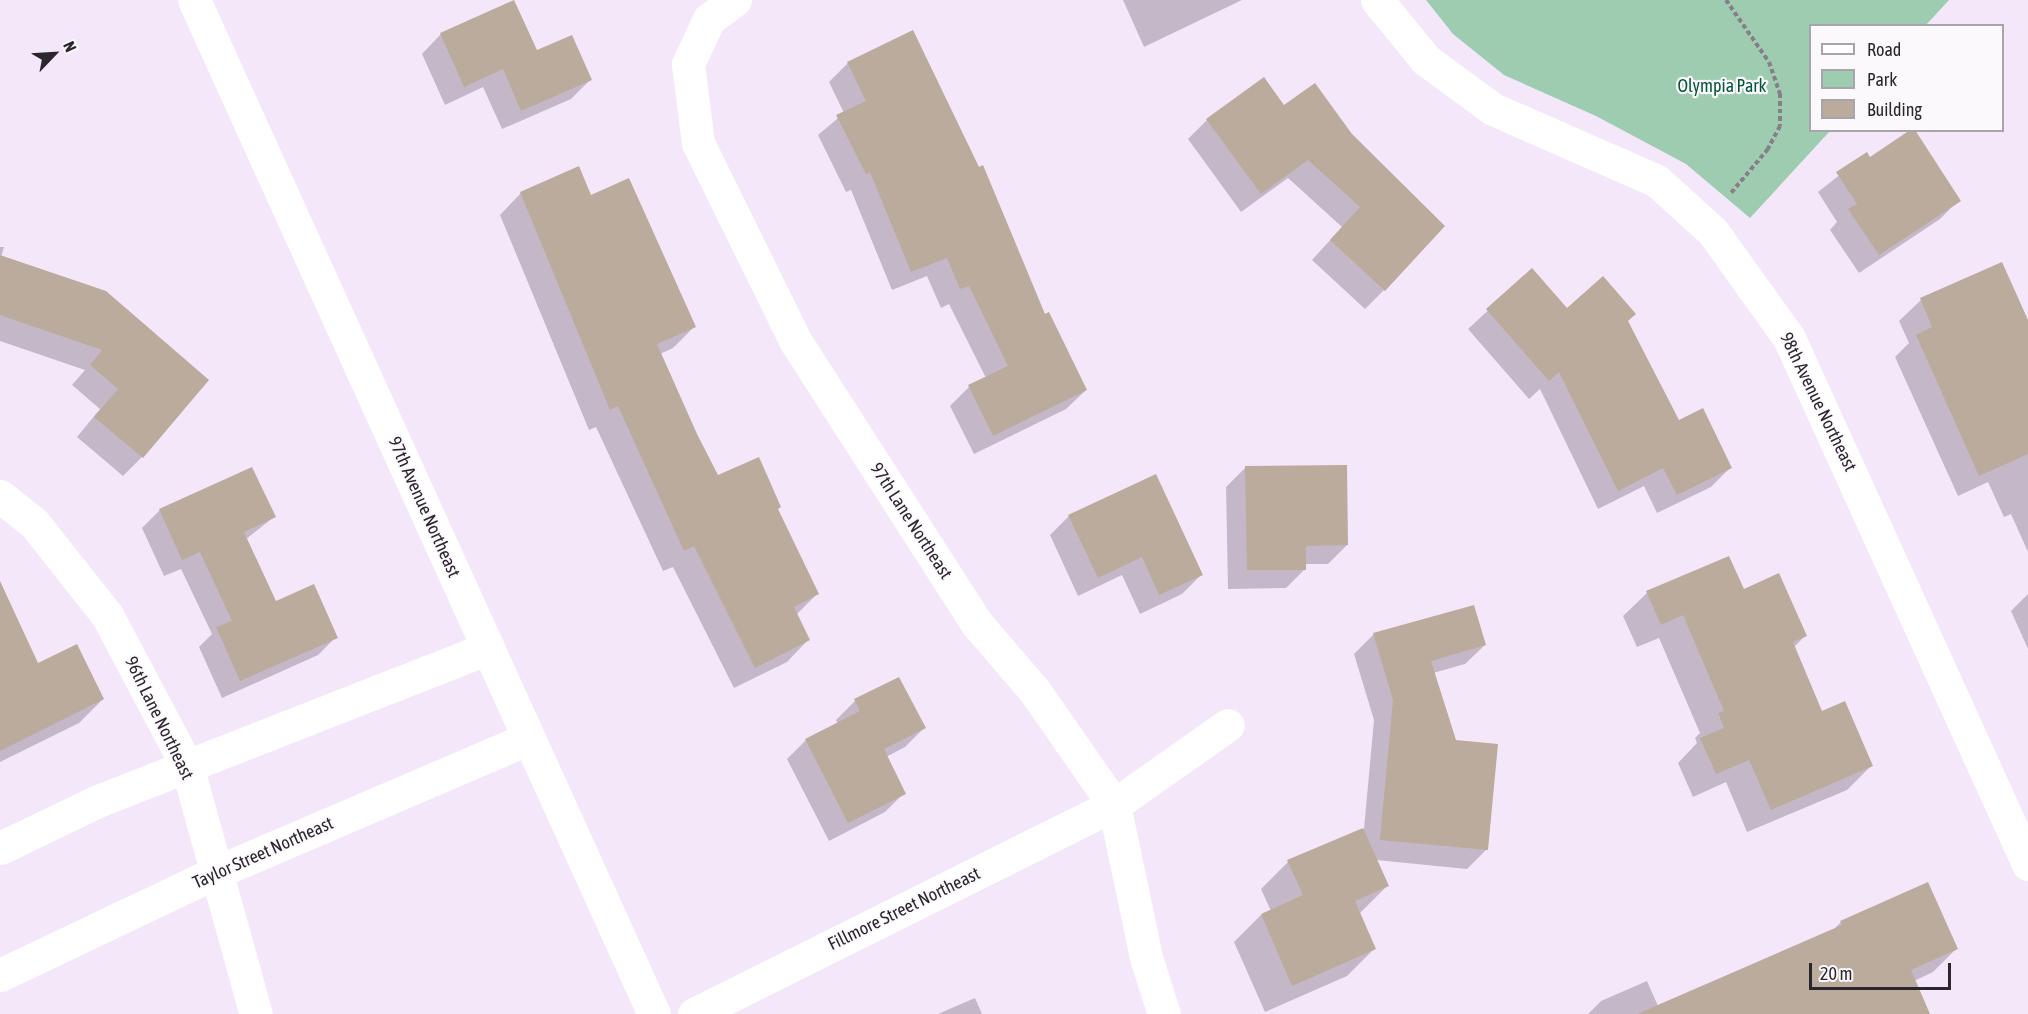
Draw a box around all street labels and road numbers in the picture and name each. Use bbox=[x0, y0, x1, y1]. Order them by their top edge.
street label: 98th Avenue Northeast bbox=[1775, 329, 1861, 475]
street label: 97th Avenue Northeast bbox=[383, 433, 465, 581]
street label: 97th Lane Northeast bbox=[865, 459, 957, 583]
street label: 96th Lane Northeast bbox=[120, 653, 198, 783]
street label: Taylor Street Northeast bbox=[189, 812, 337, 894]
street label: Fillmore Street Northeast bbox=[824, 863, 984, 955]

